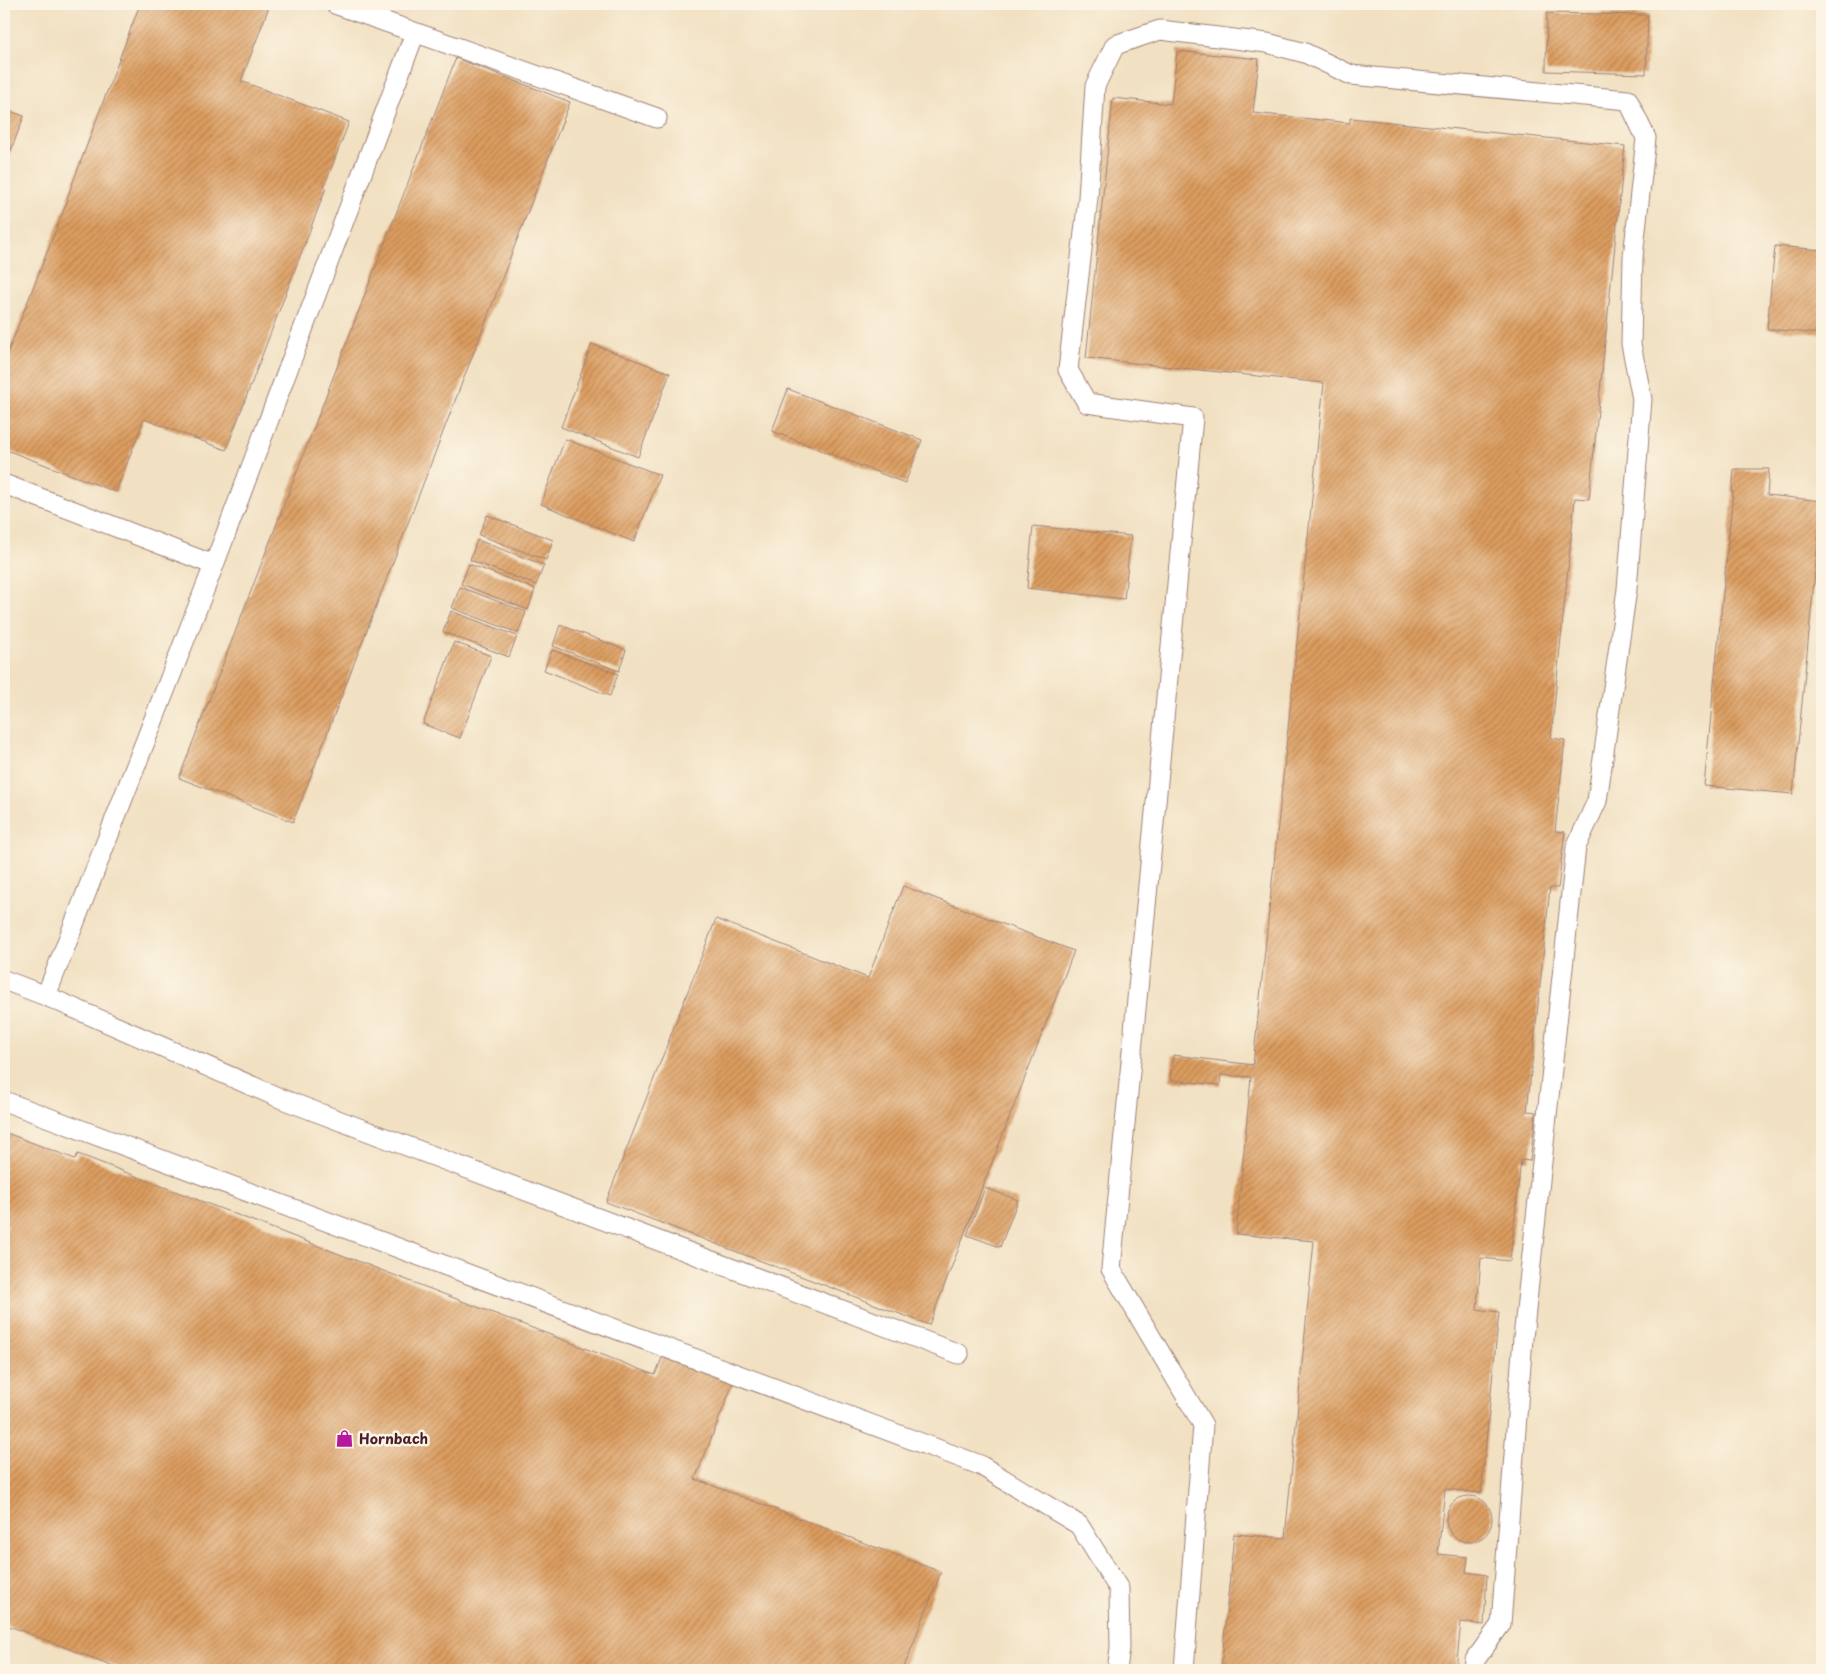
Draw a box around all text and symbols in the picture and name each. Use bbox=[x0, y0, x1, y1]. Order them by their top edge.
place label: Hornbach bbox=[359, 1428, 428, 1449]
shop icon: Hornbach bbox=[335, 1429, 355, 1449]

